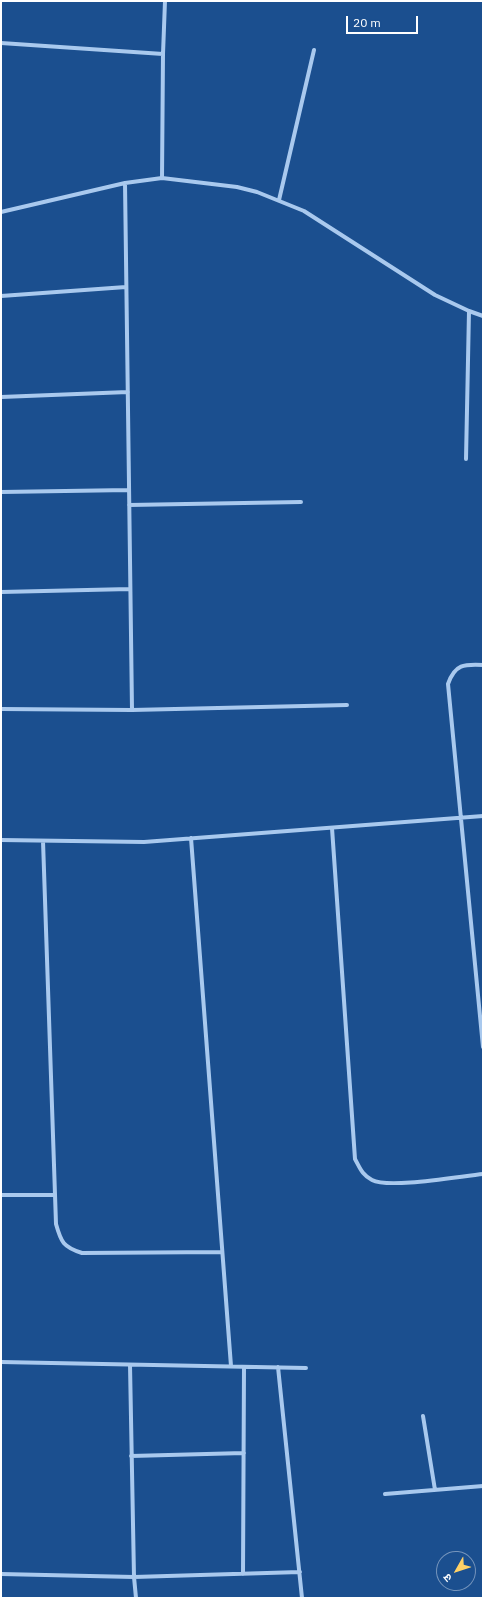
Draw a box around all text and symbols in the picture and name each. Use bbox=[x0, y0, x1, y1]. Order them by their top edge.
scale bar bbox=[348, 8, 420, 34]
text: 20 m bbox=[353, 15, 381, 30]
north arrow bbox=[436, 1551, 476, 1591]
text: उ bbox=[440, 1571, 455, 1585]

